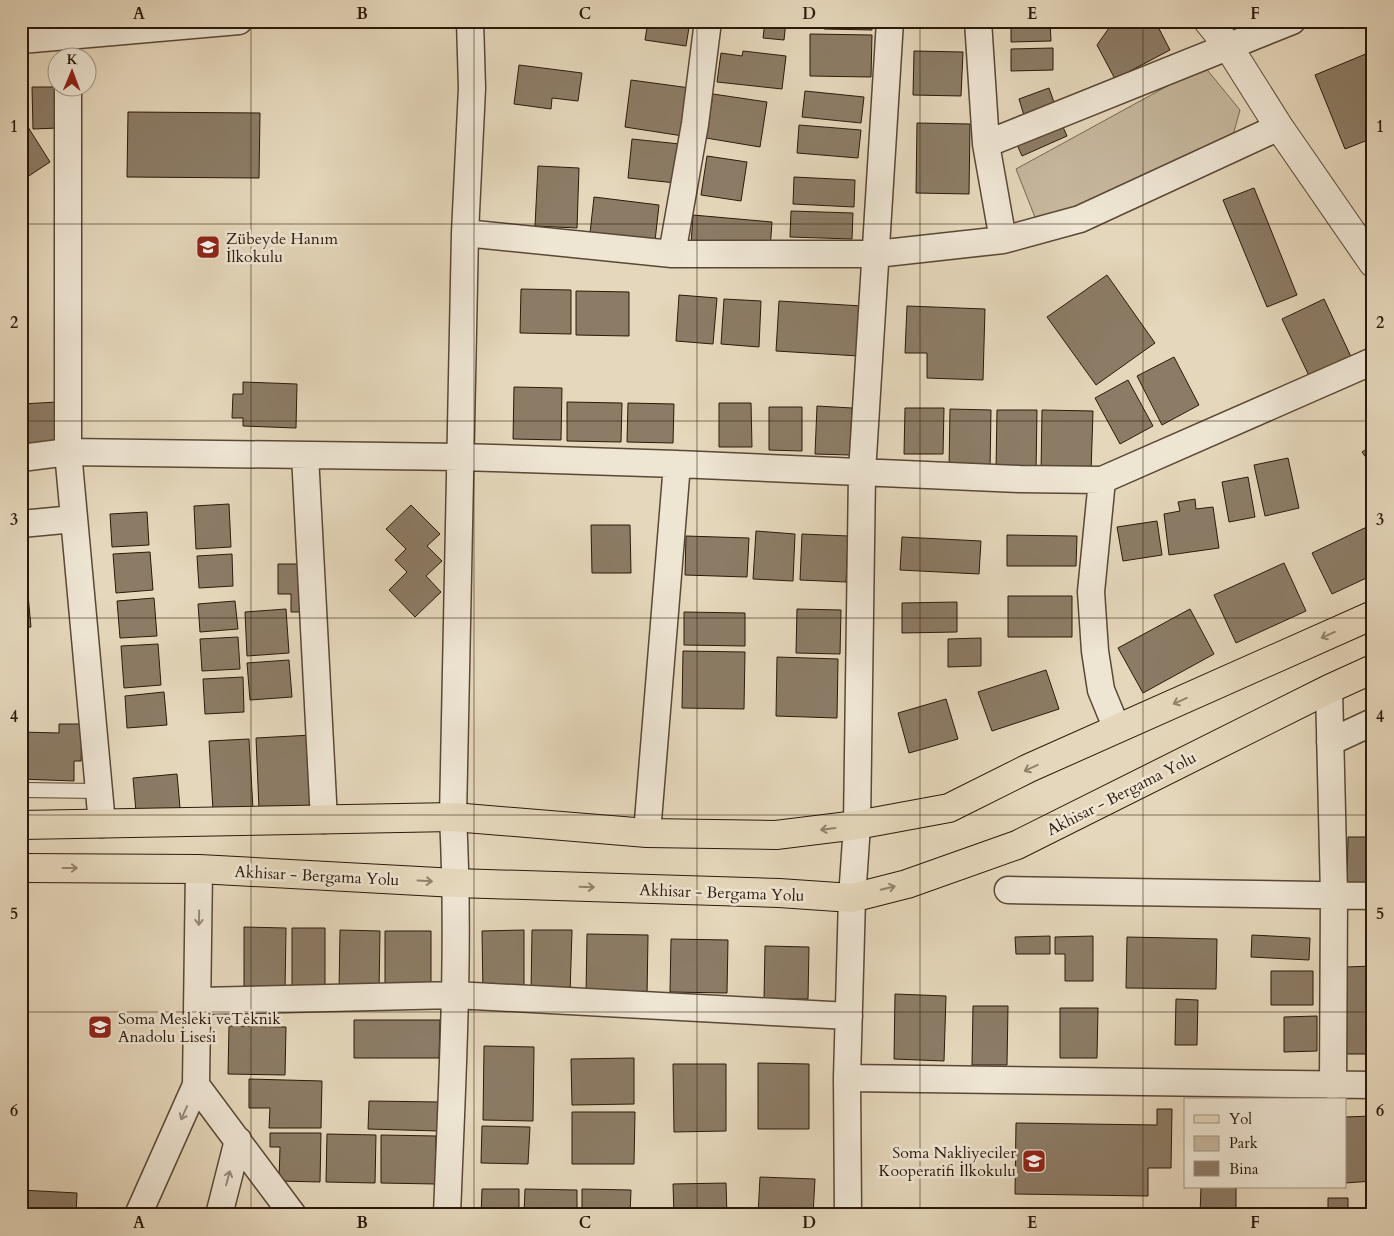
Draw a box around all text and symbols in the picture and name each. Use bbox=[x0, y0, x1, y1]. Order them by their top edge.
text: A bbox=[133, 3, 145, 25]
text: B bbox=[356, 3, 368, 25]
text: C bbox=[579, 3, 591, 25]
text: D bbox=[802, 3, 816, 25]
text: E bbox=[1027, 3, 1037, 25]
text: F bbox=[1250, 3, 1260, 25]
north arrow bbox=[48, 48, 98, 98]
text: K bbox=[66, 50, 79, 69]
text: 1 bbox=[10, 116, 18, 138]
text: 1 bbox=[1376, 116, 1384, 138]
place label: Zübeyde Hanım İlkokulu bbox=[226, 228, 338, 268]
school or university icon: Zübeyde Hanım İlkokulu bbox=[195, 234, 221, 260]
text: 2 bbox=[10, 312, 18, 334]
text: 2 bbox=[1376, 312, 1384, 334]
text: 3 bbox=[10, 509, 18, 531]
text: 3 bbox=[1376, 509, 1384, 531]
one-way arrow bbox=[1321, 631, 1336, 641]
one-way arrow bbox=[1173, 697, 1188, 707]
text: 4 bbox=[10, 706, 18, 728]
text: 4 bbox=[1376, 706, 1384, 728]
street label: Akhisar - Bergama Yolu bbox=[1043, 747, 1200, 841]
one-way arrow bbox=[1024, 763, 1039, 773]
one-way arrow bbox=[820, 824, 836, 834]
street label: Akhisar - Bergama Yolu bbox=[234, 861, 400, 891]
one-way arrow bbox=[62, 863, 78, 873]
one-way arrow bbox=[416, 877, 432, 886]
street label: Akhisar - Bergama Yolu bbox=[639, 879, 805, 907]
one-way arrow bbox=[578, 882, 595, 892]
one-way arrow bbox=[880, 883, 896, 893]
text: 5 bbox=[10, 903, 18, 925]
text: 5 bbox=[1376, 903, 1384, 925]
one-way arrow bbox=[194, 909, 203, 925]
place label: Soma Mesleki veTeknik Anadolu Lisesi bbox=[118, 1008, 281, 1048]
school or university icon: Soma Mesleki veTeknik Anadolu Lisesi bbox=[87, 1014, 113, 1040]
legend bbox=[1184, 1098, 1346, 1188]
text: 6 bbox=[10, 1100, 18, 1122]
text: 6 bbox=[1376, 1100, 1384, 1122]
one-way arrow bbox=[179, 1105, 189, 1120]
text: Yol bbox=[1229, 1109, 1252, 1129]
text: Park bbox=[1229, 1133, 1258, 1153]
place label: Soma Nakliyeciler Kooperatifi İlkokulu bbox=[878, 1142, 1016, 1182]
school or university icon: Soma Nakliyeciler Kooperatifi İlkokulu bbox=[1021, 1148, 1047, 1174]
text: Bina bbox=[1229, 1159, 1259, 1179]
one-way arrow bbox=[224, 1170, 233, 1186]
text: A bbox=[133, 1212, 145, 1234]
text: B bbox=[356, 1212, 368, 1234]
text: C bbox=[579, 1212, 591, 1234]
text: D bbox=[802, 1212, 816, 1234]
text: E bbox=[1027, 1212, 1037, 1234]
text: F bbox=[1250, 1212, 1260, 1234]

